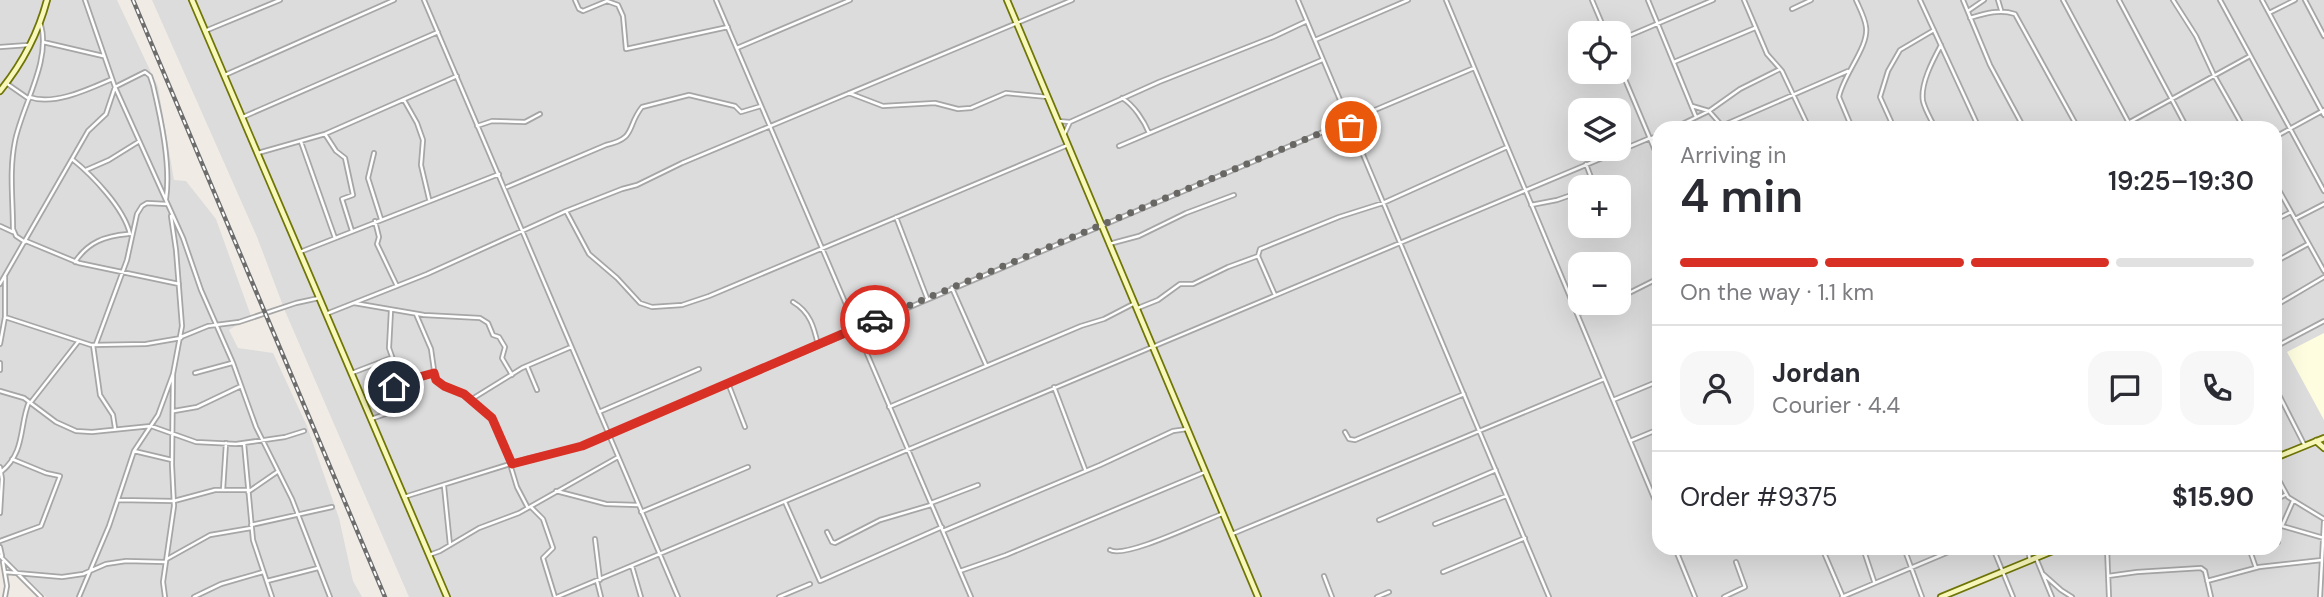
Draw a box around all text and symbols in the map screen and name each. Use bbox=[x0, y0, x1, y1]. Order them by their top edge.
map controls bbox=[1568, 21, 1631, 315]
button: locate bbox=[1568, 21, 1631, 84]
pin bbox=[1321, 97, 1381, 157]
button: layers bbox=[1568, 98, 1631, 161]
icon: bag bbox=[1332, 108, 1370, 146]
text: Arriving in bbox=[1680, 140, 1786, 170]
text: 19:25–19:30 bbox=[2108, 164, 2254, 198]
text: 4 min bbox=[1680, 166, 1803, 226]
button: + bbox=[1568, 175, 1631, 238]
button: − bbox=[1568, 252, 1631, 315]
text: On the way · 1.1 km bbox=[1680, 277, 1874, 307]
courier bbox=[840, 285, 910, 355]
icon: car bbox=[856, 301, 894, 339]
button: person bbox=[1680, 351, 1754, 425]
button: chat bbox=[2088, 351, 2162, 425]
button: phone bbox=[2180, 351, 2254, 425]
text: Jordan bbox=[1772, 356, 1861, 390]
pin bbox=[364, 357, 424, 417]
icon: home bbox=[375, 368, 413, 406]
text: Courier · 4.4 bbox=[1772, 390, 1900, 420]
text: Order #9375 bbox=[1680, 480, 1838, 514]
text: $15.90 bbox=[2172, 480, 2254, 514]

